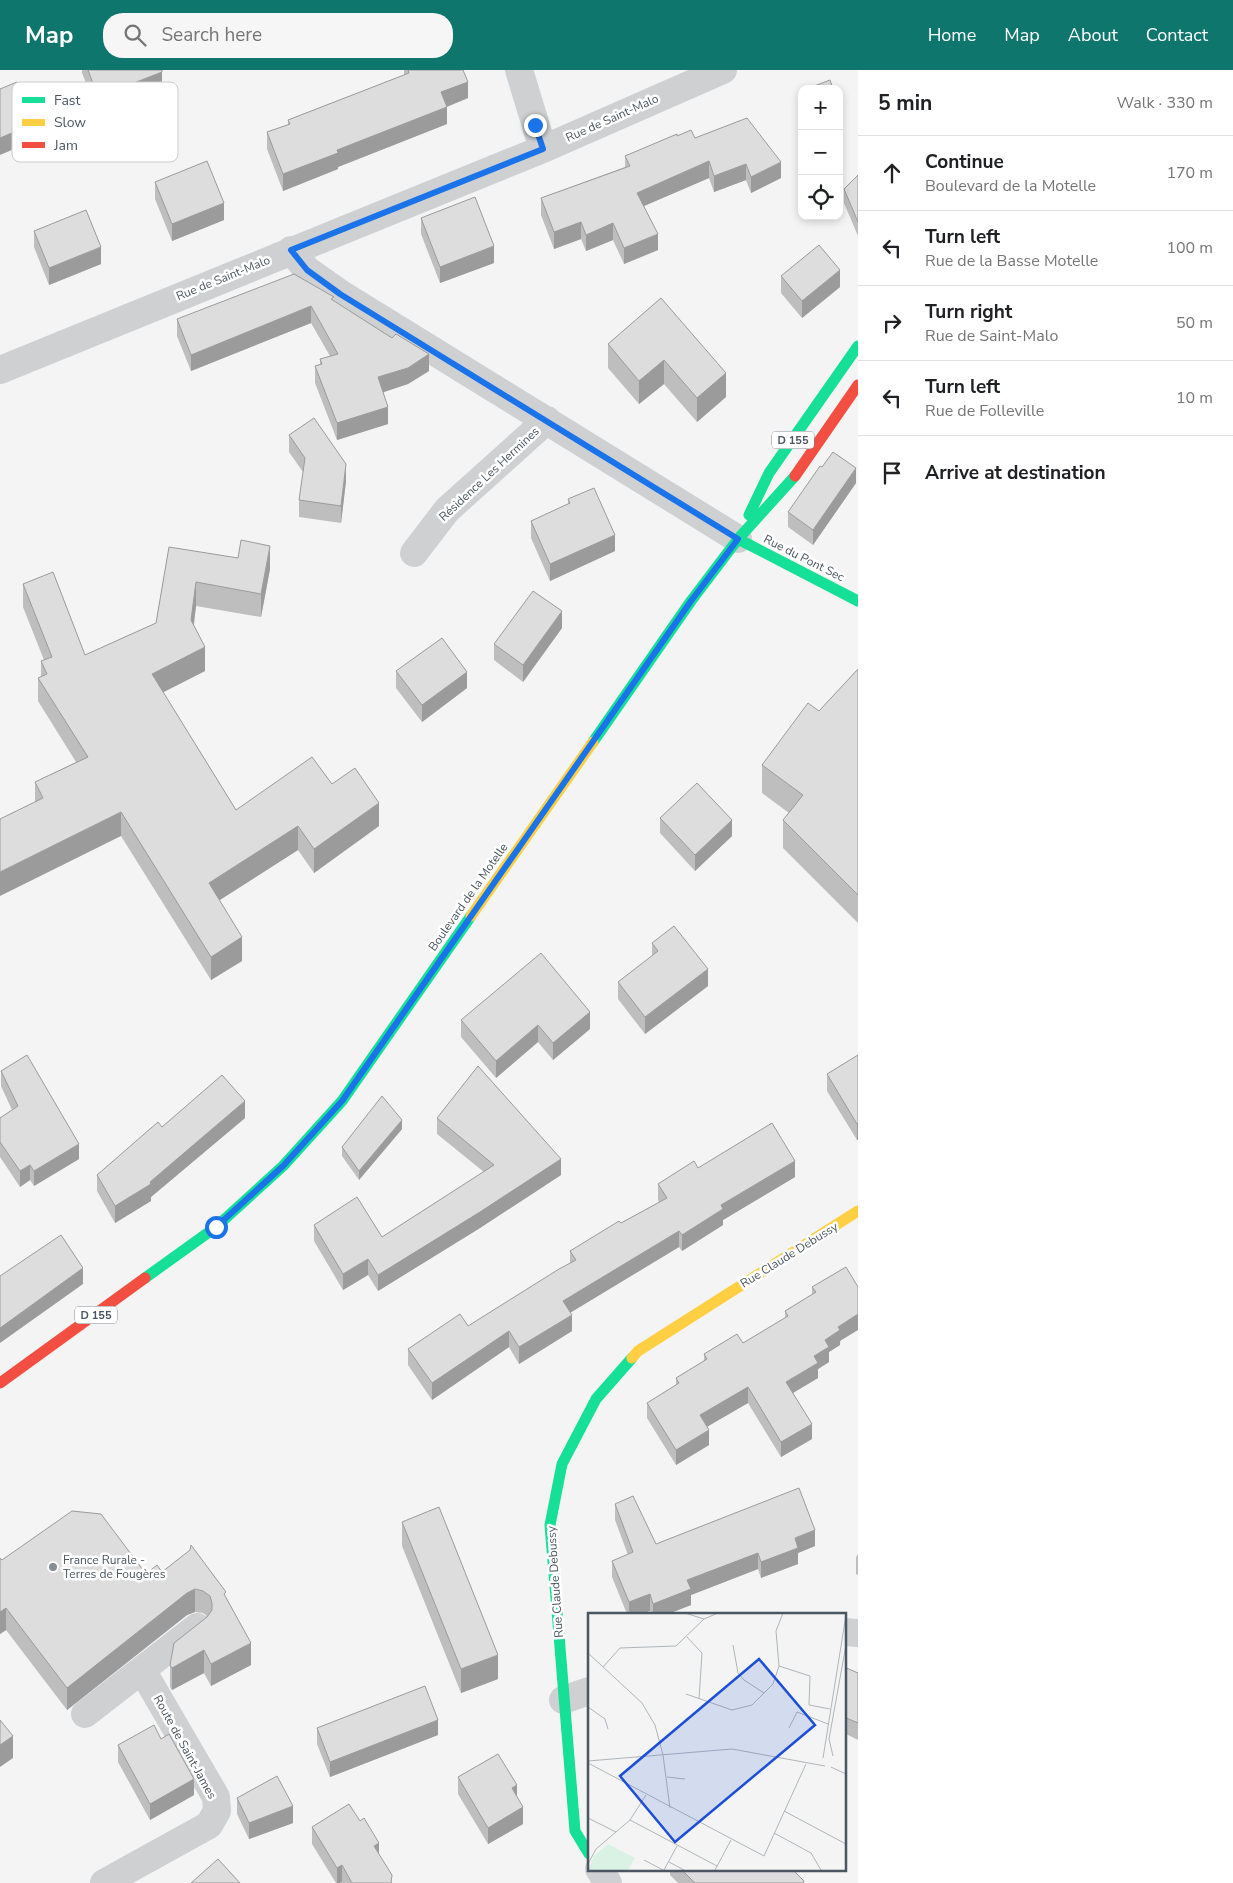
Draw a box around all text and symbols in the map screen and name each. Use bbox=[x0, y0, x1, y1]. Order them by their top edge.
search box bbox=[103, 13, 453, 58]
text: Map bbox=[25, 19, 73, 51]
icon: search bbox=[121, 21, 149, 49]
text: Search here bbox=[161, 22, 262, 48]
text: Home bbox=[928, 23, 976, 47]
text: Map bbox=[1004, 23, 1040, 47]
text: About bbox=[1068, 23, 1118, 47]
text: Contact bbox=[1146, 23, 1208, 47]
legend bbox=[12, 82, 178, 162]
map controls bbox=[798, 85, 843, 220]
button: + bbox=[798, 85, 843, 130]
text: 5 min bbox=[878, 89, 932, 117]
street label: Rue de Saint-Malo bbox=[563, 90, 661, 146]
text: Fast bbox=[54, 91, 80, 110]
text: Walk · 330 m bbox=[1117, 92, 1213, 114]
text: Slow bbox=[54, 113, 86, 132]
route end bbox=[524, 114, 547, 137]
button: − bbox=[798, 130, 843, 175]
text: Jam bbox=[53, 136, 78, 155]
text: Continue bbox=[925, 149, 1004, 175]
icon: ahead bbox=[878, 159, 906, 187]
text: 170 m bbox=[1166, 162, 1213, 184]
button: locate bbox=[798, 175, 843, 220]
text: Boulevard de la Motelle bbox=[925, 175, 1096, 197]
text: Turn left bbox=[925, 224, 1000, 250]
icon: left bbox=[878, 234, 906, 262]
text: 100 m bbox=[1166, 237, 1213, 259]
text: Rue de la Basse Motelle bbox=[925, 250, 1098, 272]
street label: Rue de Saint-Malo bbox=[174, 252, 273, 304]
text: Turn right bbox=[925, 299, 1012, 325]
icon: right bbox=[878, 309, 906, 337]
text: 50 m bbox=[1176, 312, 1213, 334]
text: Rue de Saint-Malo bbox=[925, 325, 1058, 347]
text: Turn left bbox=[925, 374, 1000, 400]
icon: left bbox=[878, 384, 906, 412]
text: 10 m bbox=[1176, 387, 1213, 409]
text: Rue de Folleville bbox=[925, 400, 1044, 422]
street label: Résidence Les Hermines bbox=[435, 423, 543, 525]
road number: D 155 bbox=[772, 432, 814, 448]
icon: arrive bbox=[878, 459, 906, 487]
text: Arrive at destination bbox=[925, 460, 1106, 486]
street label: Rue du Pont Sec bbox=[761, 531, 847, 585]
street label: Boulevard de la Motelle bbox=[425, 840, 511, 954]
route start bbox=[205, 1216, 228, 1239]
street label: Rue Claude Debussy bbox=[737, 1218, 841, 1291]
road number: D 155 bbox=[75, 1306, 117, 1324]
street label: Rue Claude Debussy bbox=[543, 1525, 567, 1638]
place label: France Rurale - Terres de Fougères bbox=[63, 1552, 166, 1582]
marker: France Rurale - Terres de Fougères bbox=[47, 1561, 59, 1573]
inset map bbox=[588, 1613, 846, 1870]
street label: Route de Saint-James bbox=[150, 1692, 220, 1802]

